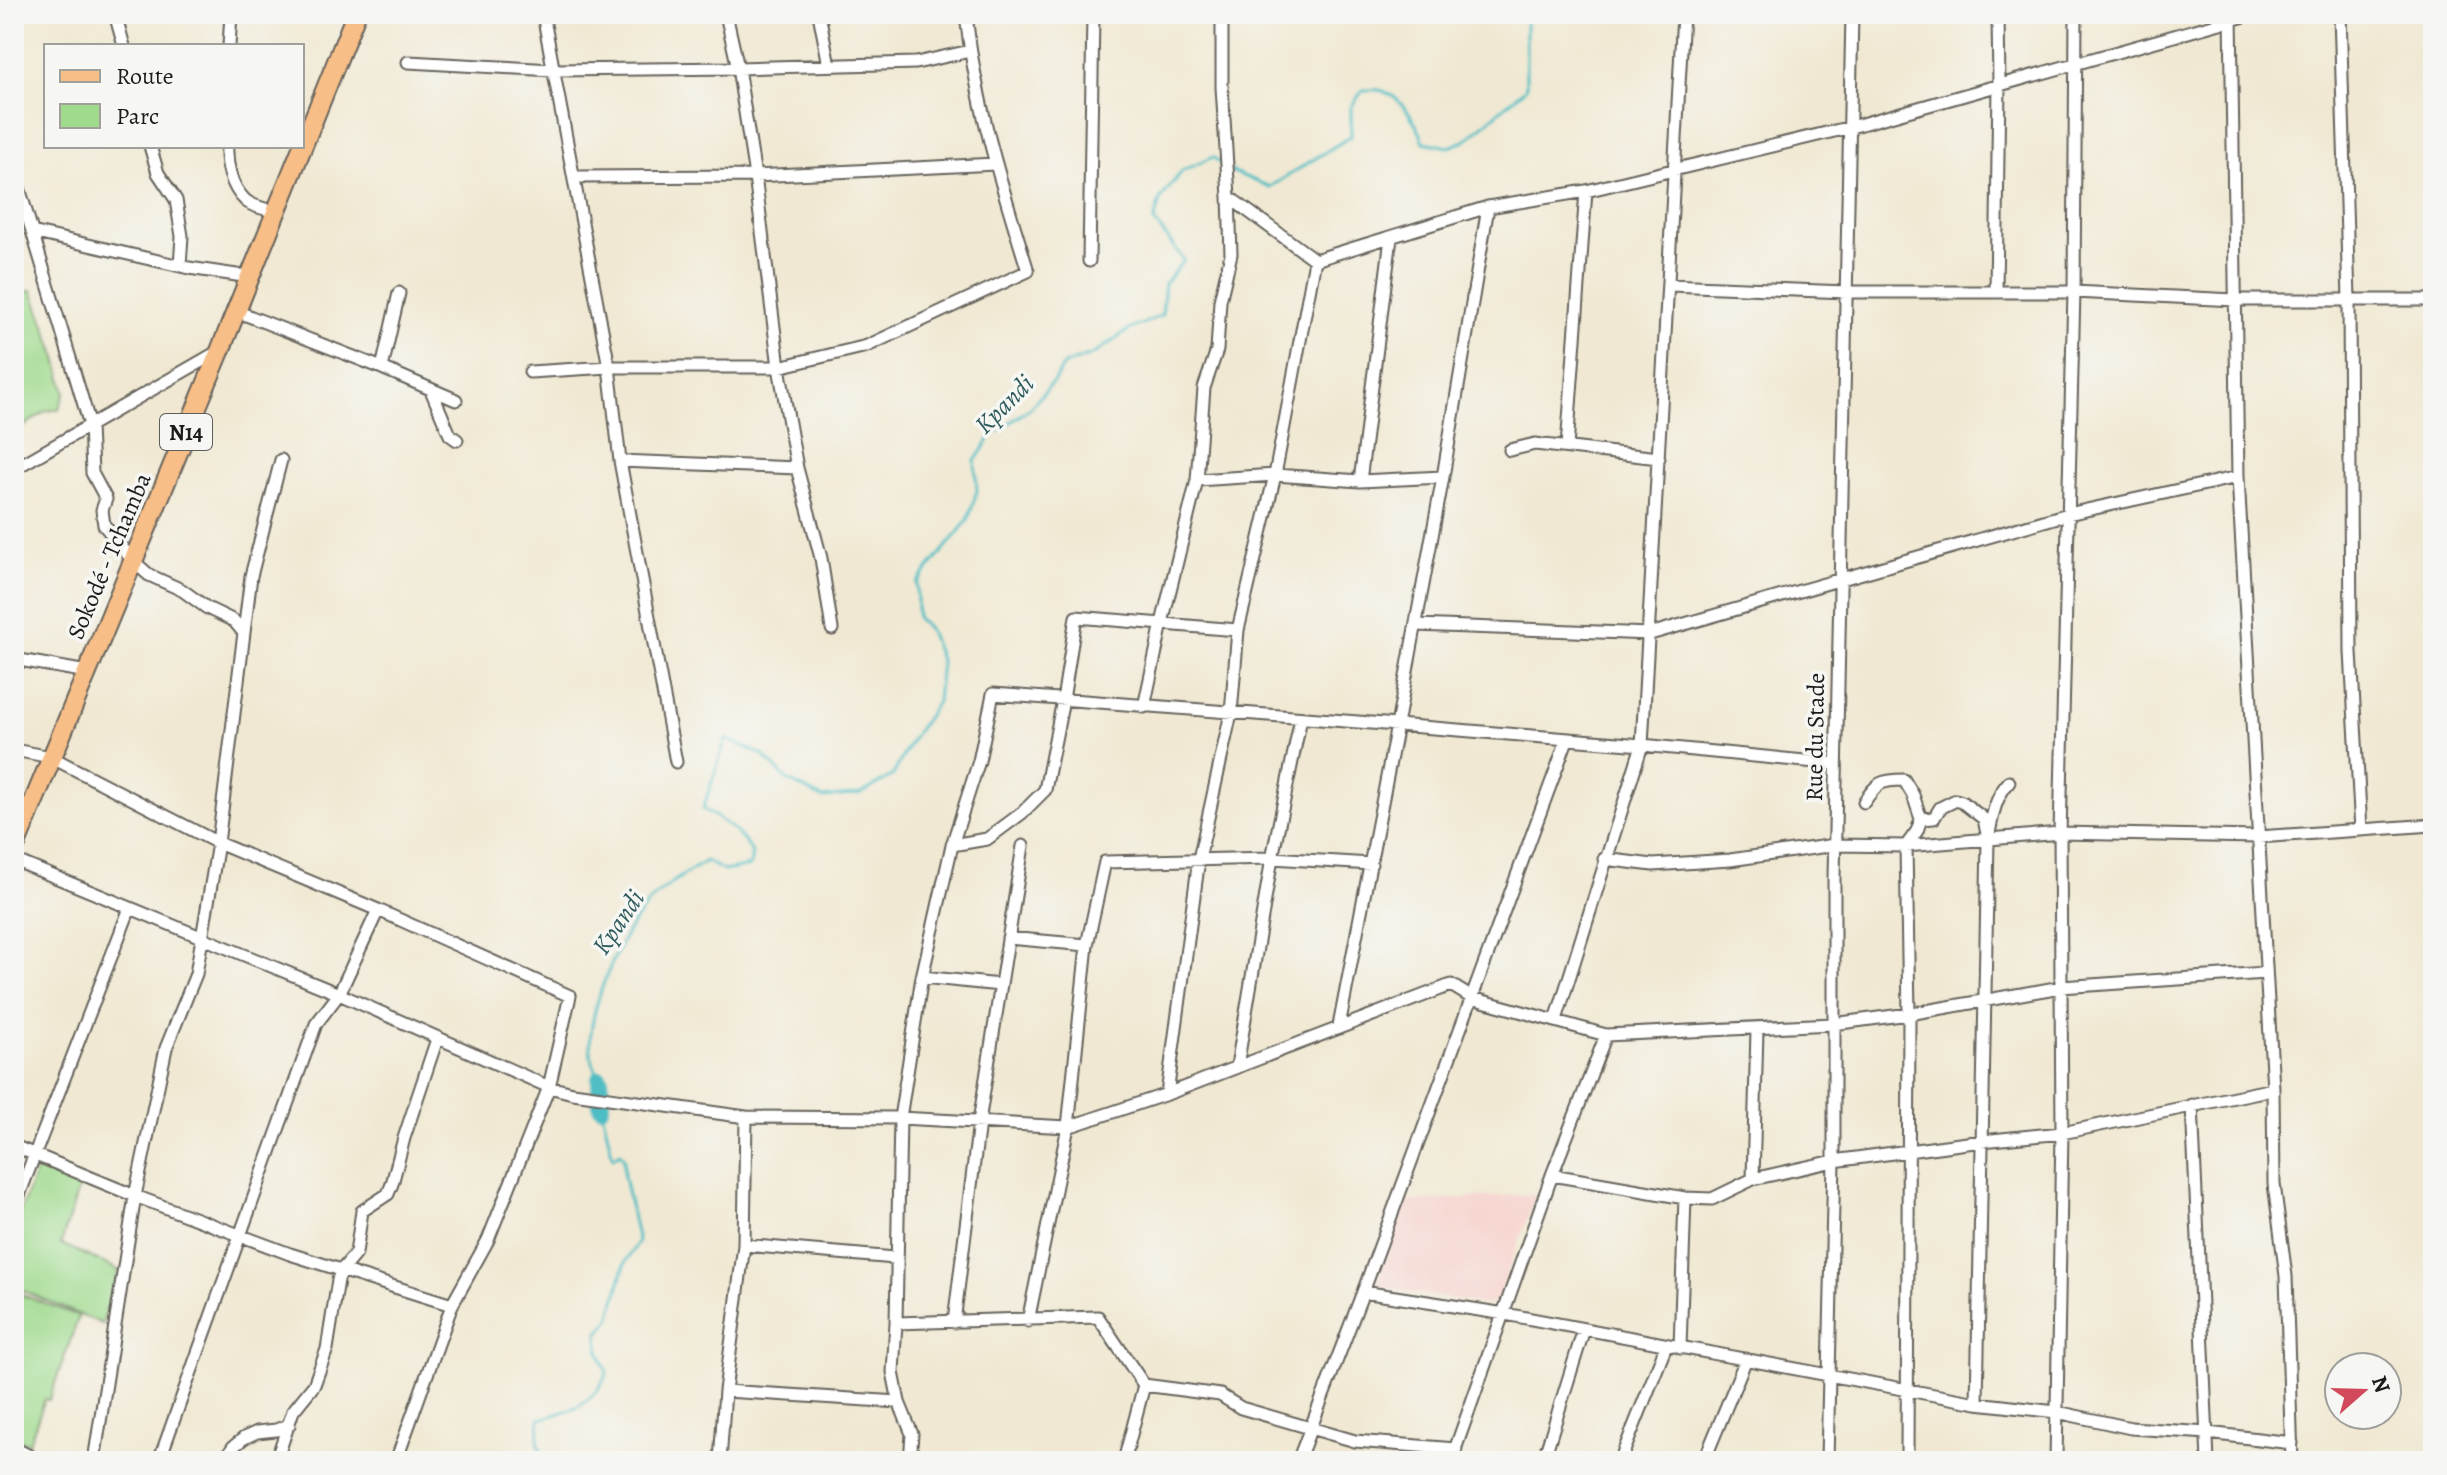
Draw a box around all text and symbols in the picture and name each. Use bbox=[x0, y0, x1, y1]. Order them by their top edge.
legend bbox=[44, 44, 304, 148]
text: Route bbox=[116, 60, 174, 92]
text: Parc bbox=[116, 100, 159, 132]
water label: Kpandi bbox=[967, 367, 1042, 442]
road number: N14 bbox=[160, 414, 212, 450]
street label: Sokodé - Tchamba bbox=[59, 467, 159, 644]
street label: Rue du Stade bbox=[1798, 672, 1832, 802]
water label: Kpandi bbox=[584, 883, 653, 961]
north arrow bbox=[2323, 1351, 2403, 1431]
text: N bbox=[2364, 1372, 2398, 1397]

